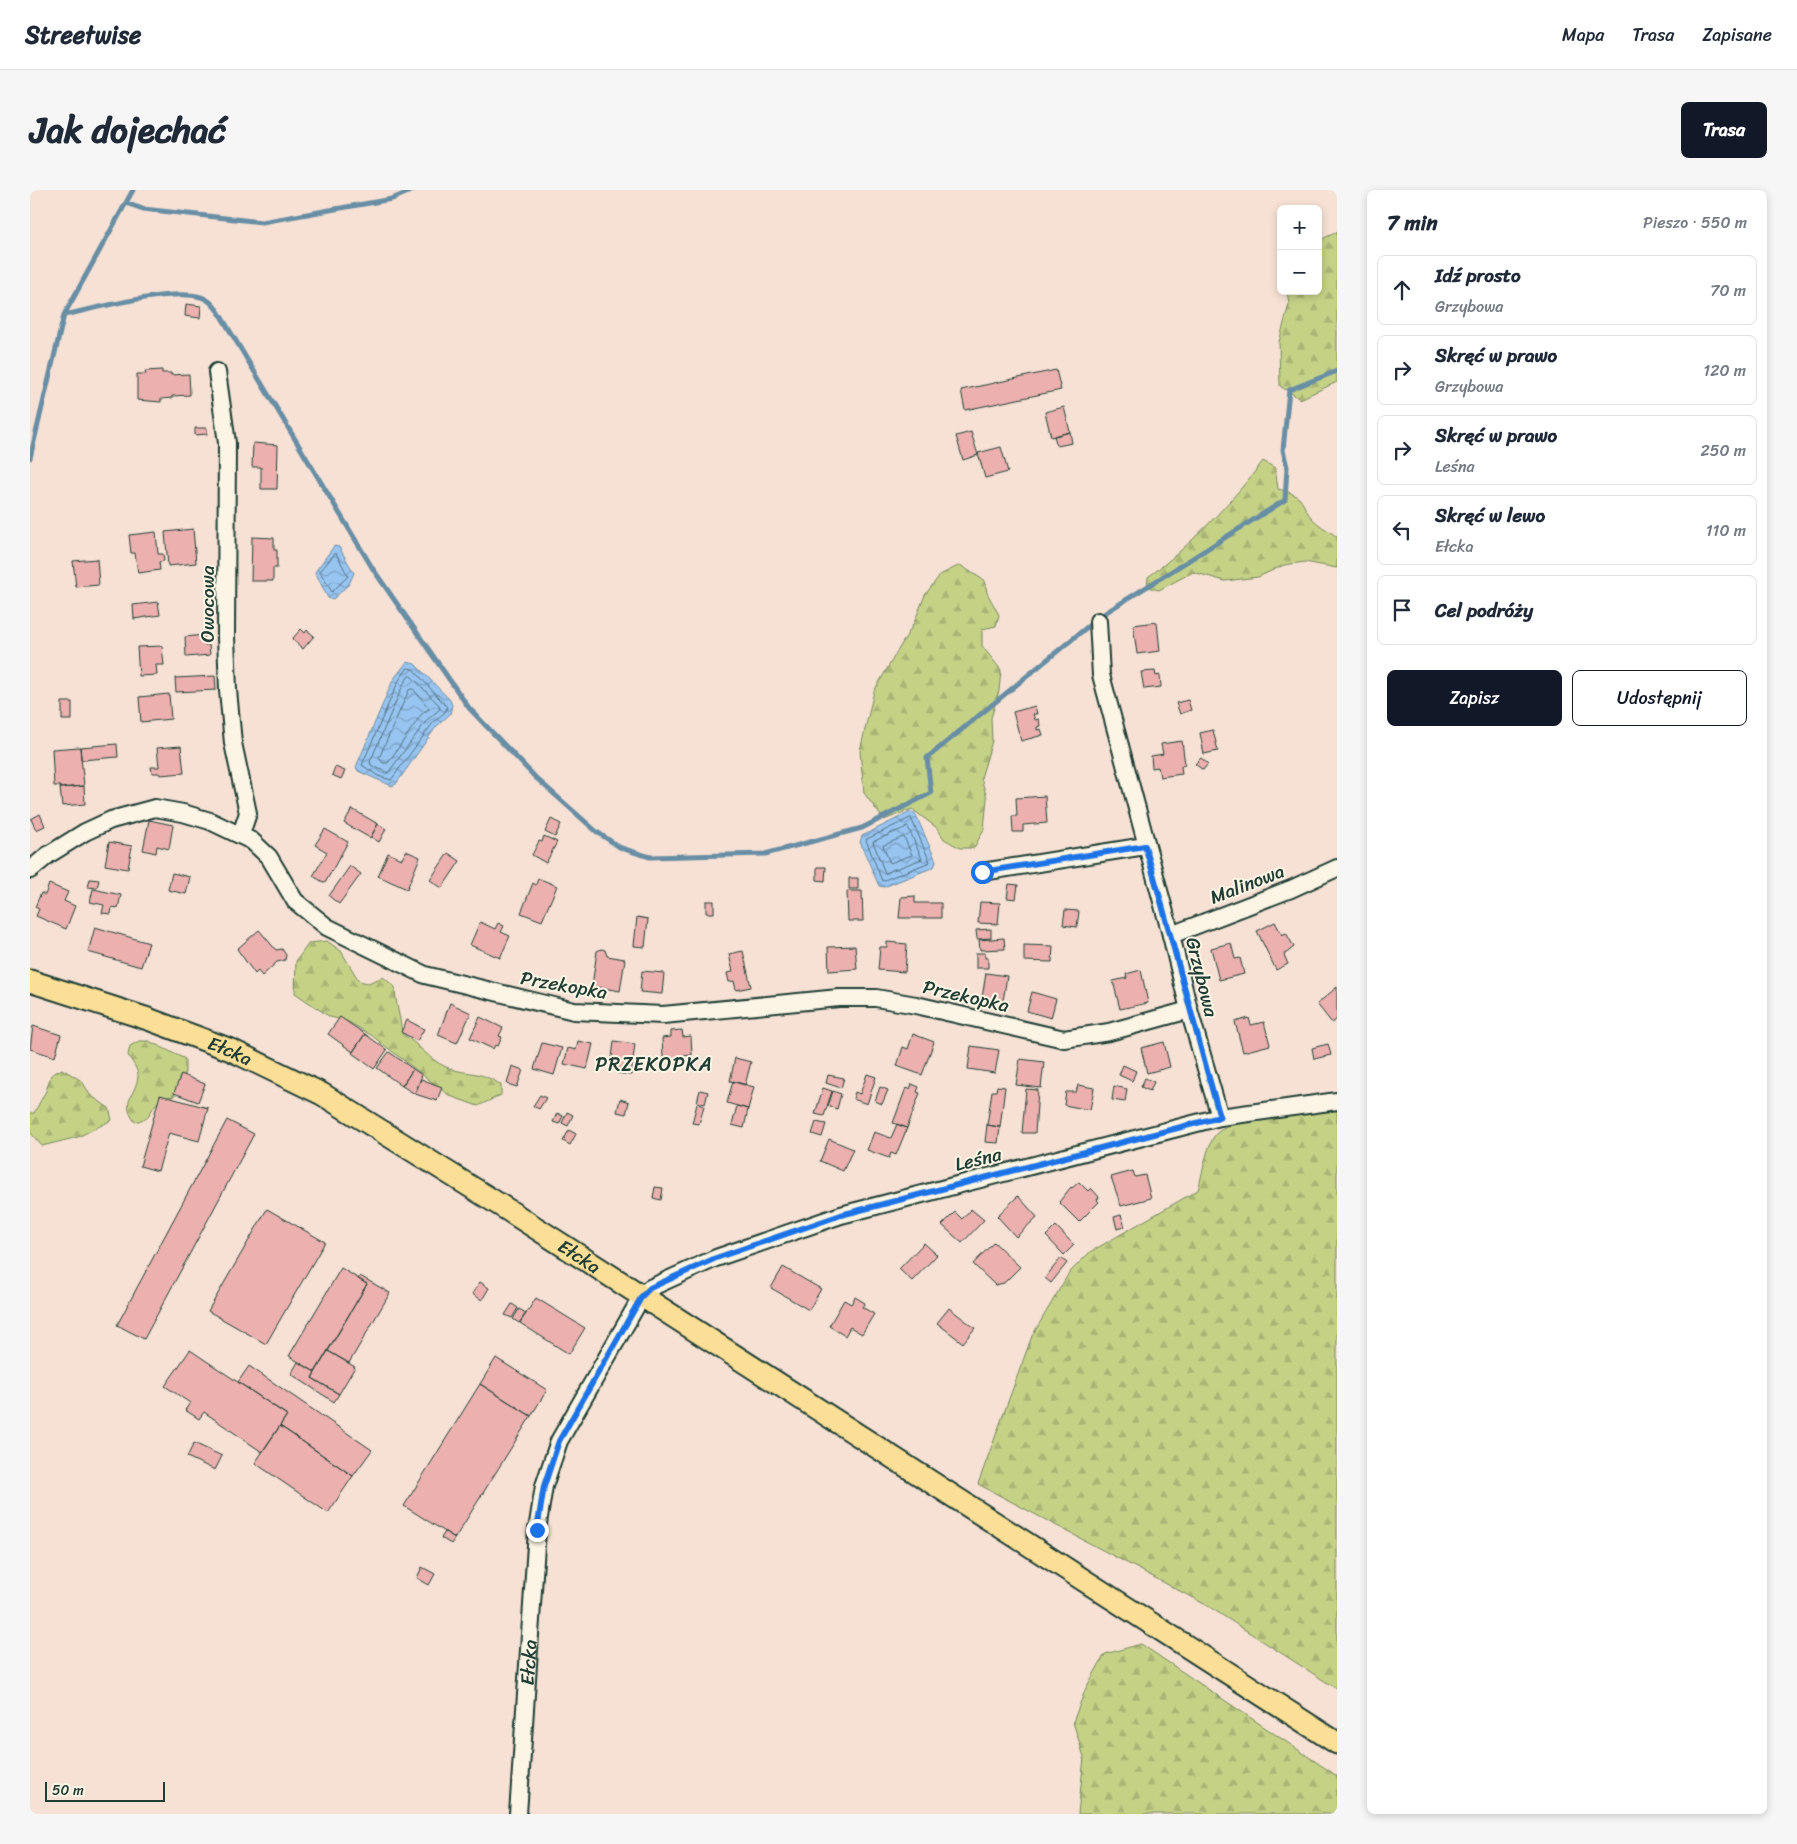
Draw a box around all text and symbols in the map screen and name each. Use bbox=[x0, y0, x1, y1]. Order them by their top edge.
text: Streetwise bbox=[25, 14, 141, 56]
text: Mapa bbox=[1562, 19, 1604, 51]
text: Trasa bbox=[1632, 19, 1674, 51]
text: Zapisane bbox=[1702, 19, 1772, 51]
text: Jak dojechać bbox=[30, 99, 226, 161]
button: Trasa bbox=[1681, 102, 1767, 158]
text: 7 min bbox=[1387, 204, 1438, 242]
map controls bbox=[1277, 205, 1322, 295]
button: + bbox=[1277, 205, 1322, 250]
text: Pieszo · 550 m bbox=[1643, 208, 1747, 237]
button: − bbox=[1277, 250, 1322, 295]
text: Idź prosto bbox=[1435, 259, 1521, 292]
icon: ahead bbox=[1388, 276, 1416, 304]
text: 70 m bbox=[1710, 276, 1746, 305]
text: Grzybowa bbox=[1435, 292, 1503, 321]
text: Skręć w prawo bbox=[1435, 339, 1557, 372]
icon: right bbox=[1388, 356, 1416, 384]
text: 120 m bbox=[1703, 356, 1746, 385]
text: Grzybowa bbox=[1435, 372, 1503, 401]
text: Skręć w prawo bbox=[1435, 419, 1557, 452]
icon: right bbox=[1388, 436, 1416, 464]
text: 250 m bbox=[1700, 436, 1746, 465]
text: Leśna bbox=[1435, 452, 1475, 481]
text: Skręć w lewo bbox=[1435, 499, 1545, 532]
icon: left bbox=[1388, 516, 1416, 544]
text: 110 m bbox=[1706, 516, 1746, 545]
text: Ełcka bbox=[1435, 532, 1474, 561]
street label: Owocowa bbox=[191, 565, 224, 642]
text: Cel podróży bbox=[1435, 594, 1533, 627]
icon: arrive bbox=[1388, 596, 1416, 624]
button: Zapisz bbox=[1387, 670, 1562, 726]
button: Udostępnij bbox=[1572, 670, 1747, 726]
street label: Malinowa bbox=[1205, 854, 1290, 913]
route start bbox=[971, 861, 994, 884]
street label: Grzybowa bbox=[1176, 934, 1228, 1021]
street label: Przekopka bbox=[518, 961, 610, 1009]
street label: Przekopka bbox=[920, 970, 1013, 1022]
street label: Ełcka bbox=[203, 1026, 259, 1075]
district label: PRZEKOPKA bbox=[595, 1047, 713, 1082]
street label: Leśna bbox=[951, 1137, 1005, 1181]
street label: Ełcka bbox=[551, 1230, 608, 1283]
route end bbox=[526, 1519, 549, 1542]
street label: Ełcka bbox=[510, 1638, 546, 1686]
text: 50 m bbox=[52, 1778, 84, 1803]
scale bar bbox=[45, 1779, 165, 1802]

